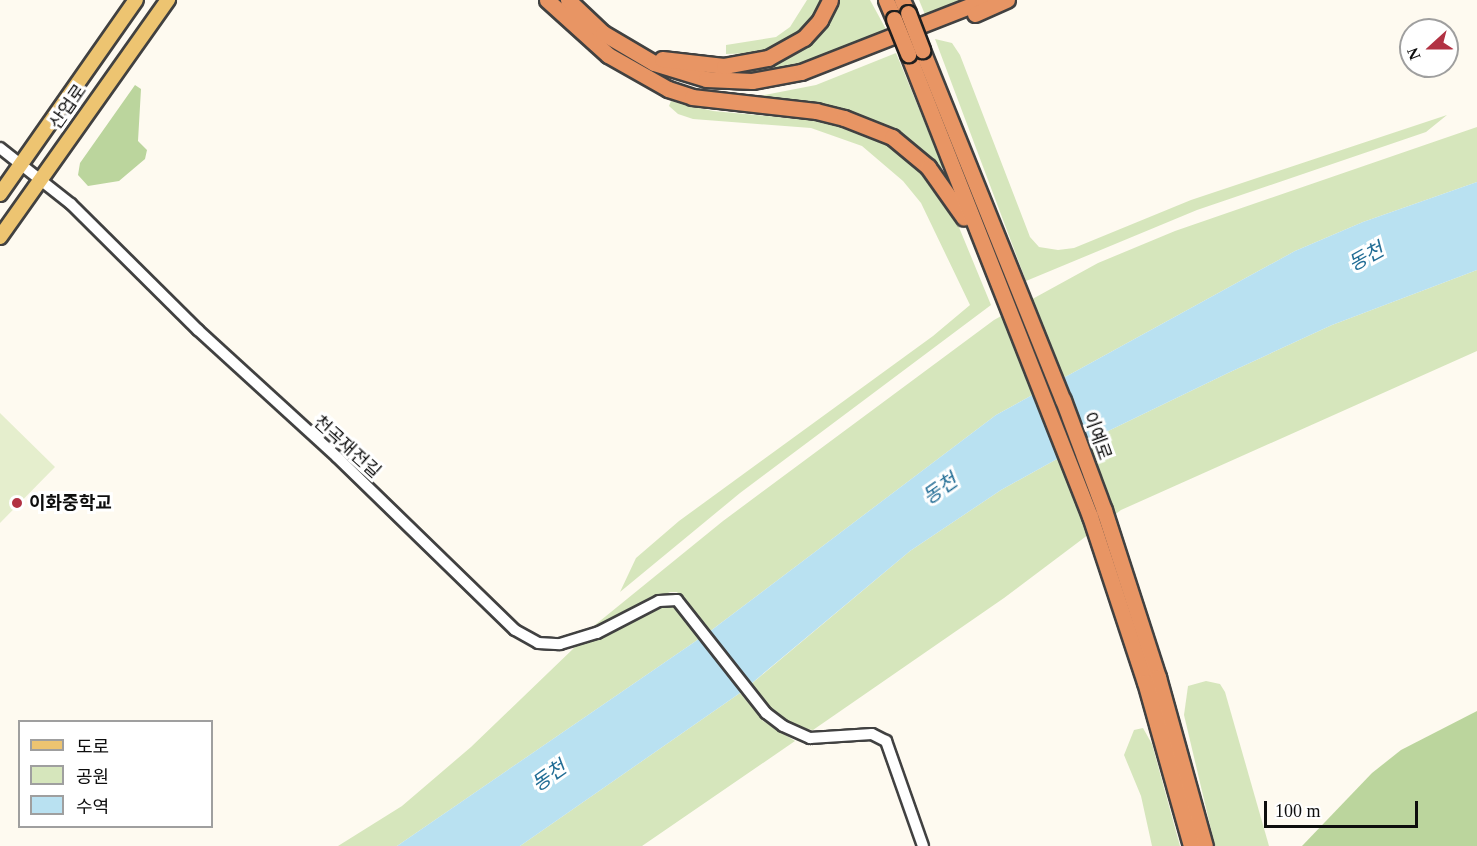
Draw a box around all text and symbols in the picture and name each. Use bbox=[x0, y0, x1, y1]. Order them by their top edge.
north arrow bbox=[1399, 18, 1459, 78]
text: N bbox=[1404, 45, 1424, 62]
street label: 산업로 bbox=[45, 80, 91, 134]
water label: 동천 bbox=[1344, 238, 1388, 276]
street label: 이예로 bbox=[1078, 409, 1116, 463]
street label: 천곡재전길 bbox=[309, 411, 385, 483]
water label: 동천 bbox=[918, 469, 962, 509]
place label: 이화중학교 bbox=[29, 492, 112, 514]
marker: 이화중학교 bbox=[10, 496, 24, 510]
legend bbox=[18, 720, 213, 828]
text: 도로 bbox=[76, 737, 109, 757]
water label: 동천 bbox=[527, 756, 571, 796]
text: 공원 bbox=[76, 767, 109, 787]
scale bar bbox=[1267, 789, 1422, 827]
text: 수역 bbox=[76, 797, 109, 817]
text: 100 m bbox=[1275, 801, 1321, 821]

